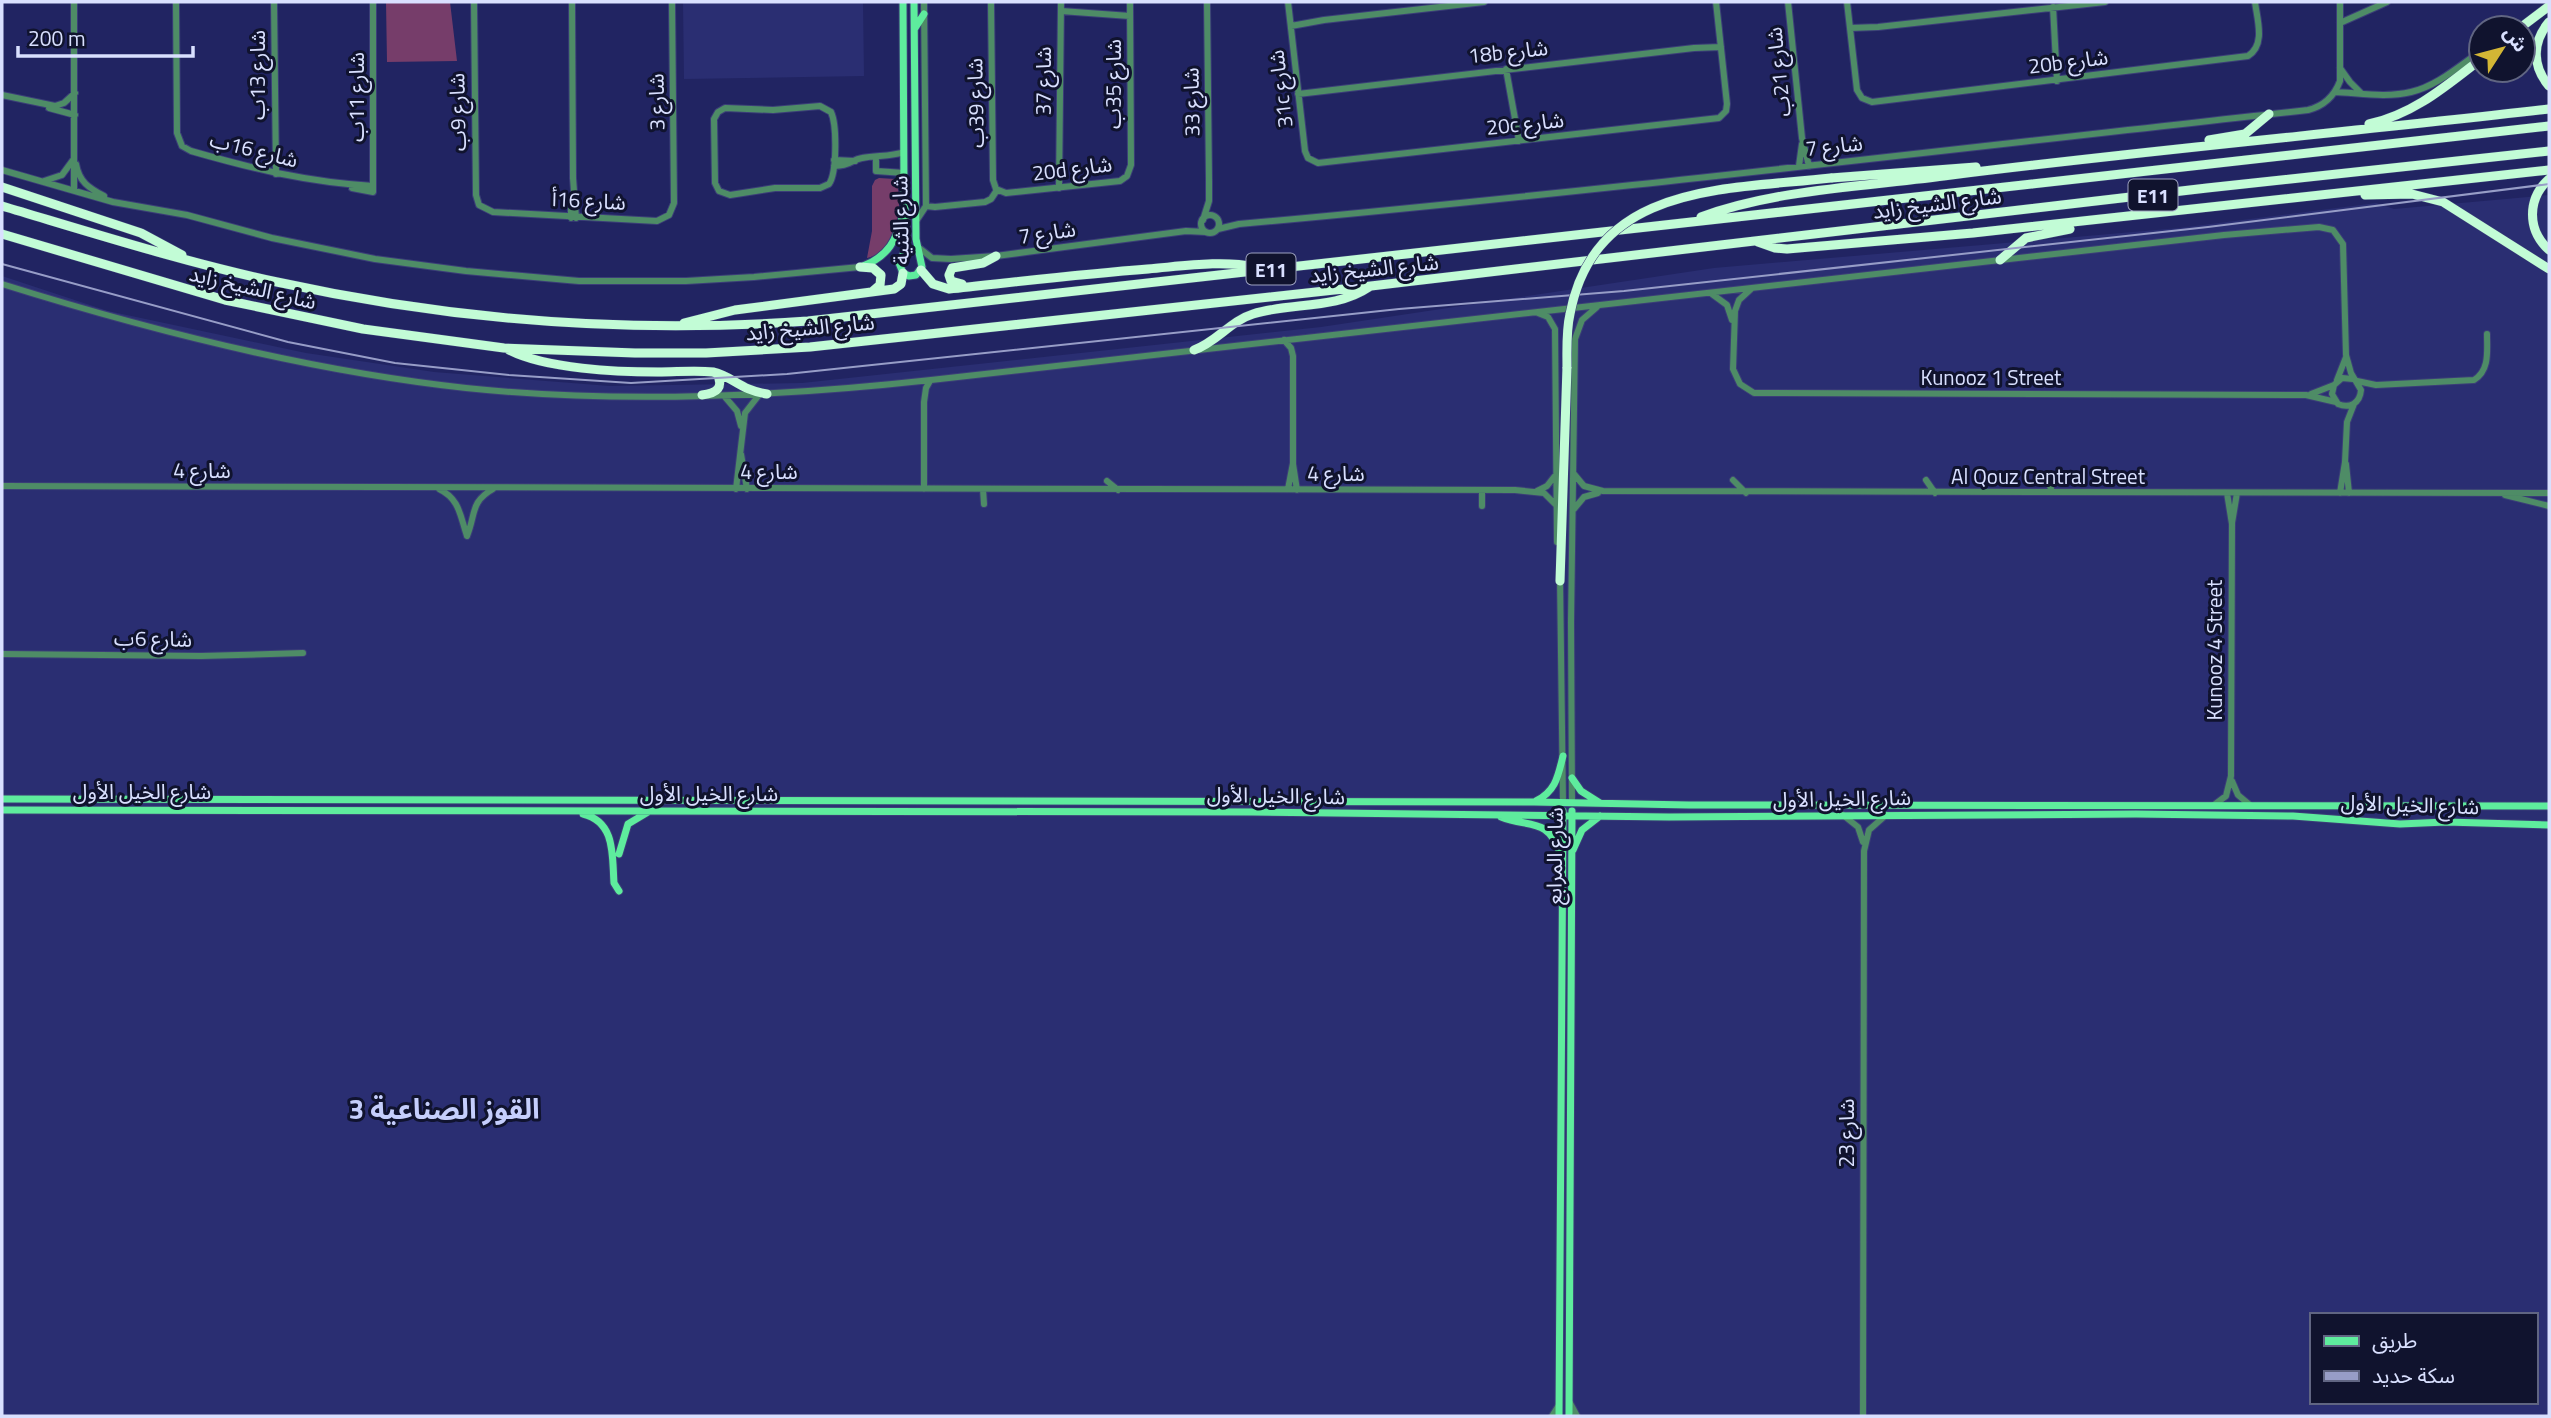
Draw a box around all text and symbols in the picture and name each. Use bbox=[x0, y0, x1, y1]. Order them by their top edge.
scale bar bbox=[18, 14, 192, 58]
north arrow bbox=[2467, 14, 2537, 84]
text: ش bbox=[2497, 20, 2536, 58]
text: 200 m bbox=[28, 22, 85, 54]
street label: شارع 21ب bbox=[1757, 26, 1799, 118]
street label: شارع 13ب bbox=[241, 30, 273, 120]
street label: 18b شارع bbox=[1466, 31, 1550, 71]
street label: شارع 35ب bbox=[1097, 39, 1129, 129]
street label: 20b شارع bbox=[2026, 40, 2110, 82]
street label: شارع 37 bbox=[1027, 46, 1059, 116]
street label: 31c شارع bbox=[1259, 48, 1301, 130]
street label: شارع 11ب bbox=[340, 52, 372, 142]
street label: شارع 39ب bbox=[958, 58, 992, 148]
street label: شارع 33 bbox=[1174, 67, 1208, 137]
street label: شارع 9ب bbox=[440, 73, 474, 151]
street label: شارع 3 bbox=[640, 73, 672, 131]
street label: 20c شارع bbox=[1484, 103, 1566, 143]
street label: شارع 16ب bbox=[206, 123, 302, 175]
street label: شارع 7 bbox=[1804, 126, 1864, 164]
street label: 20d شارع bbox=[1030, 147, 1114, 189]
street label: شارع الثنية bbox=[883, 175, 917, 265]
street label: شارع الشيخ زايد bbox=[1871, 179, 2003, 227]
road number: E11 bbox=[2128, 180, 2178, 210]
street label: شارع 16أ bbox=[551, 182, 627, 218]
street label: شارع 7 bbox=[1016, 212, 1078, 252]
street label: شارع الشيخ زايد bbox=[1308, 245, 1440, 291]
road number: E11 bbox=[1246, 254, 1296, 284]
street label: شارع الشيخ زايد bbox=[186, 257, 320, 317]
street label: شارع الشيخ زايد bbox=[744, 305, 876, 349]
street label: Kunooz 1 Street bbox=[1921, 361, 2062, 393]
street label: شارع 4 bbox=[173, 454, 231, 486]
street label: شارع 4 bbox=[740, 455, 798, 487]
street label: شارع 4 bbox=[1307, 457, 1365, 489]
street label: Al Qouz Central Street bbox=[1951, 460, 2146, 492]
street label: Kunooz 4 Street bbox=[2198, 579, 2230, 720]
street label: شارع 6ب bbox=[114, 621, 192, 655]
street label: شارع الخيل الأول bbox=[73, 775, 211, 807]
street label: شارع الخيل الأول bbox=[640, 777, 778, 809]
street label: شارع الخيل الأول bbox=[1207, 778, 1345, 812]
street label: شارع الخيل الأول bbox=[1773, 781, 1911, 815]
street label: شارع الخيل الأول bbox=[2340, 786, 2480, 822]
street label: شارع المرابع bbox=[1537, 807, 1571, 905]
district label: القوز الصناعية 3 bbox=[348, 1087, 540, 1130]
street label: شارع 23 bbox=[1830, 1098, 1862, 1168]
legend bbox=[2310, 1313, 2537, 1404]
text: طريق bbox=[2372, 1324, 2417, 1356]
text: سكة حديد bbox=[2372, 1359, 2455, 1391]

